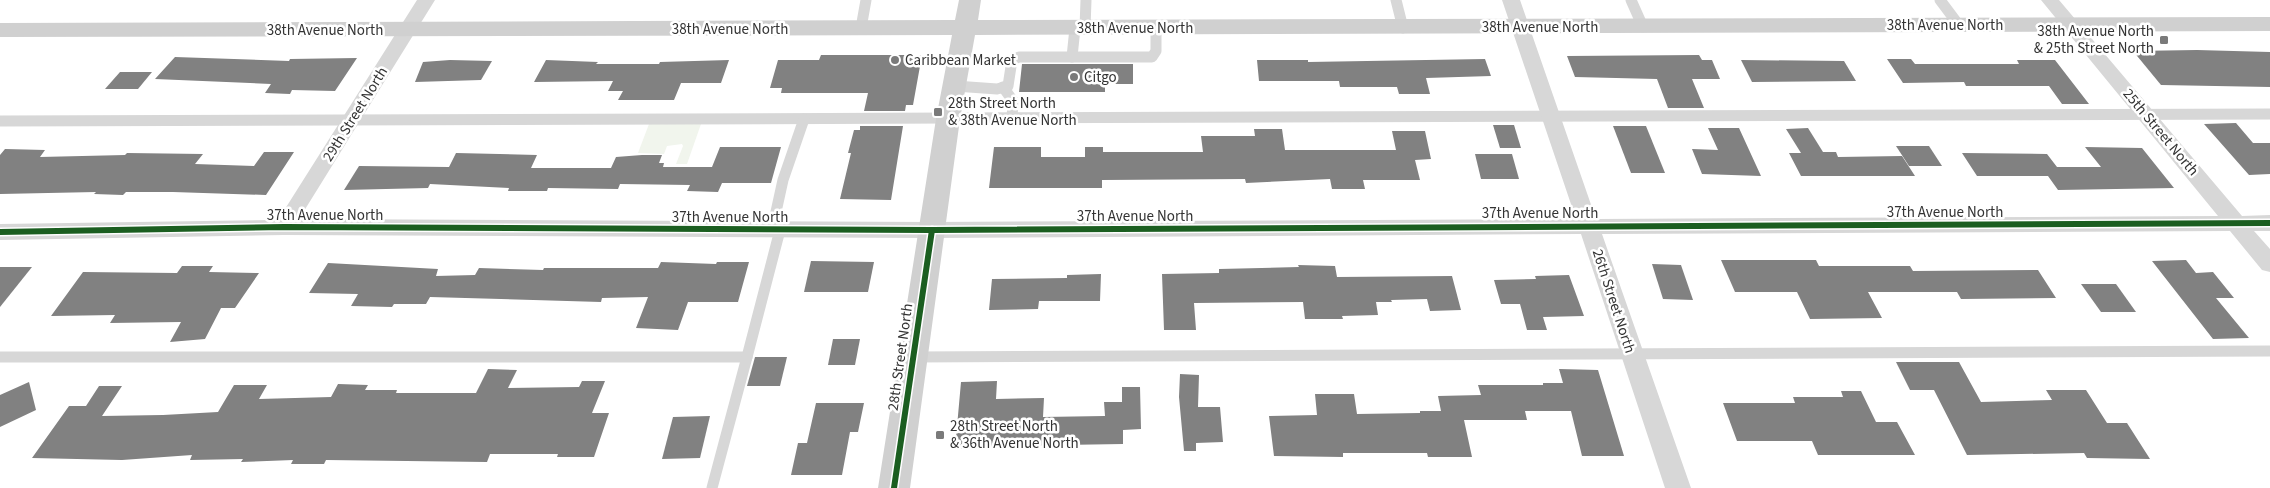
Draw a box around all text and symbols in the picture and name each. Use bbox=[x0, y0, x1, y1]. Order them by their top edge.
street label: 38th Avenue North bbox=[1887, 15, 2003, 36]
street label: 38th Avenue North bbox=[1482, 17, 1598, 38]
street label: 38th Avenue North bbox=[1077, 18, 1193, 39]
street label: 38th Avenue North bbox=[672, 19, 788, 40]
street label: 38th Avenue North bbox=[267, 20, 383, 41]
place label: 38th Avenue North & 25th Street North bbox=[2034, 21, 2154, 59]
marker: 38th Avenue North & 25th Street North bbox=[2158, 34, 2170, 46]
place label: Caribbean Market bbox=[905, 50, 1016, 71]
marker: Caribbean Market bbox=[889, 54, 901, 66]
street label: 29th Street North bbox=[318, 63, 393, 166]
place label: Citgo bbox=[1084, 67, 1117, 88]
marker: Citgo bbox=[1068, 71, 1080, 83]
street label: 25th Street North bbox=[2118, 84, 2203, 180]
place label: 28th Street North & 38th Avenue North bbox=[948, 93, 1077, 131]
marker: 28th Street North & 38th Avenue North bbox=[932, 106, 944, 118]
street label: 37th Avenue North bbox=[1887, 202, 2003, 223]
street label: 37th Avenue North bbox=[1482, 203, 1598, 224]
street label: 37th Avenue North bbox=[267, 205, 383, 226]
street label: 37th Avenue North bbox=[1077, 206, 1193, 227]
street label: 37th Avenue North bbox=[672, 207, 788, 228]
street label: 26th Street North bbox=[1587, 247, 1640, 356]
street label: 28th Street North bbox=[883, 302, 918, 412]
place label: 28th Street North & 36th Avenue North bbox=[950, 416, 1079, 454]
marker: 28th Street North & 36th Avenue North bbox=[934, 429, 946, 441]

